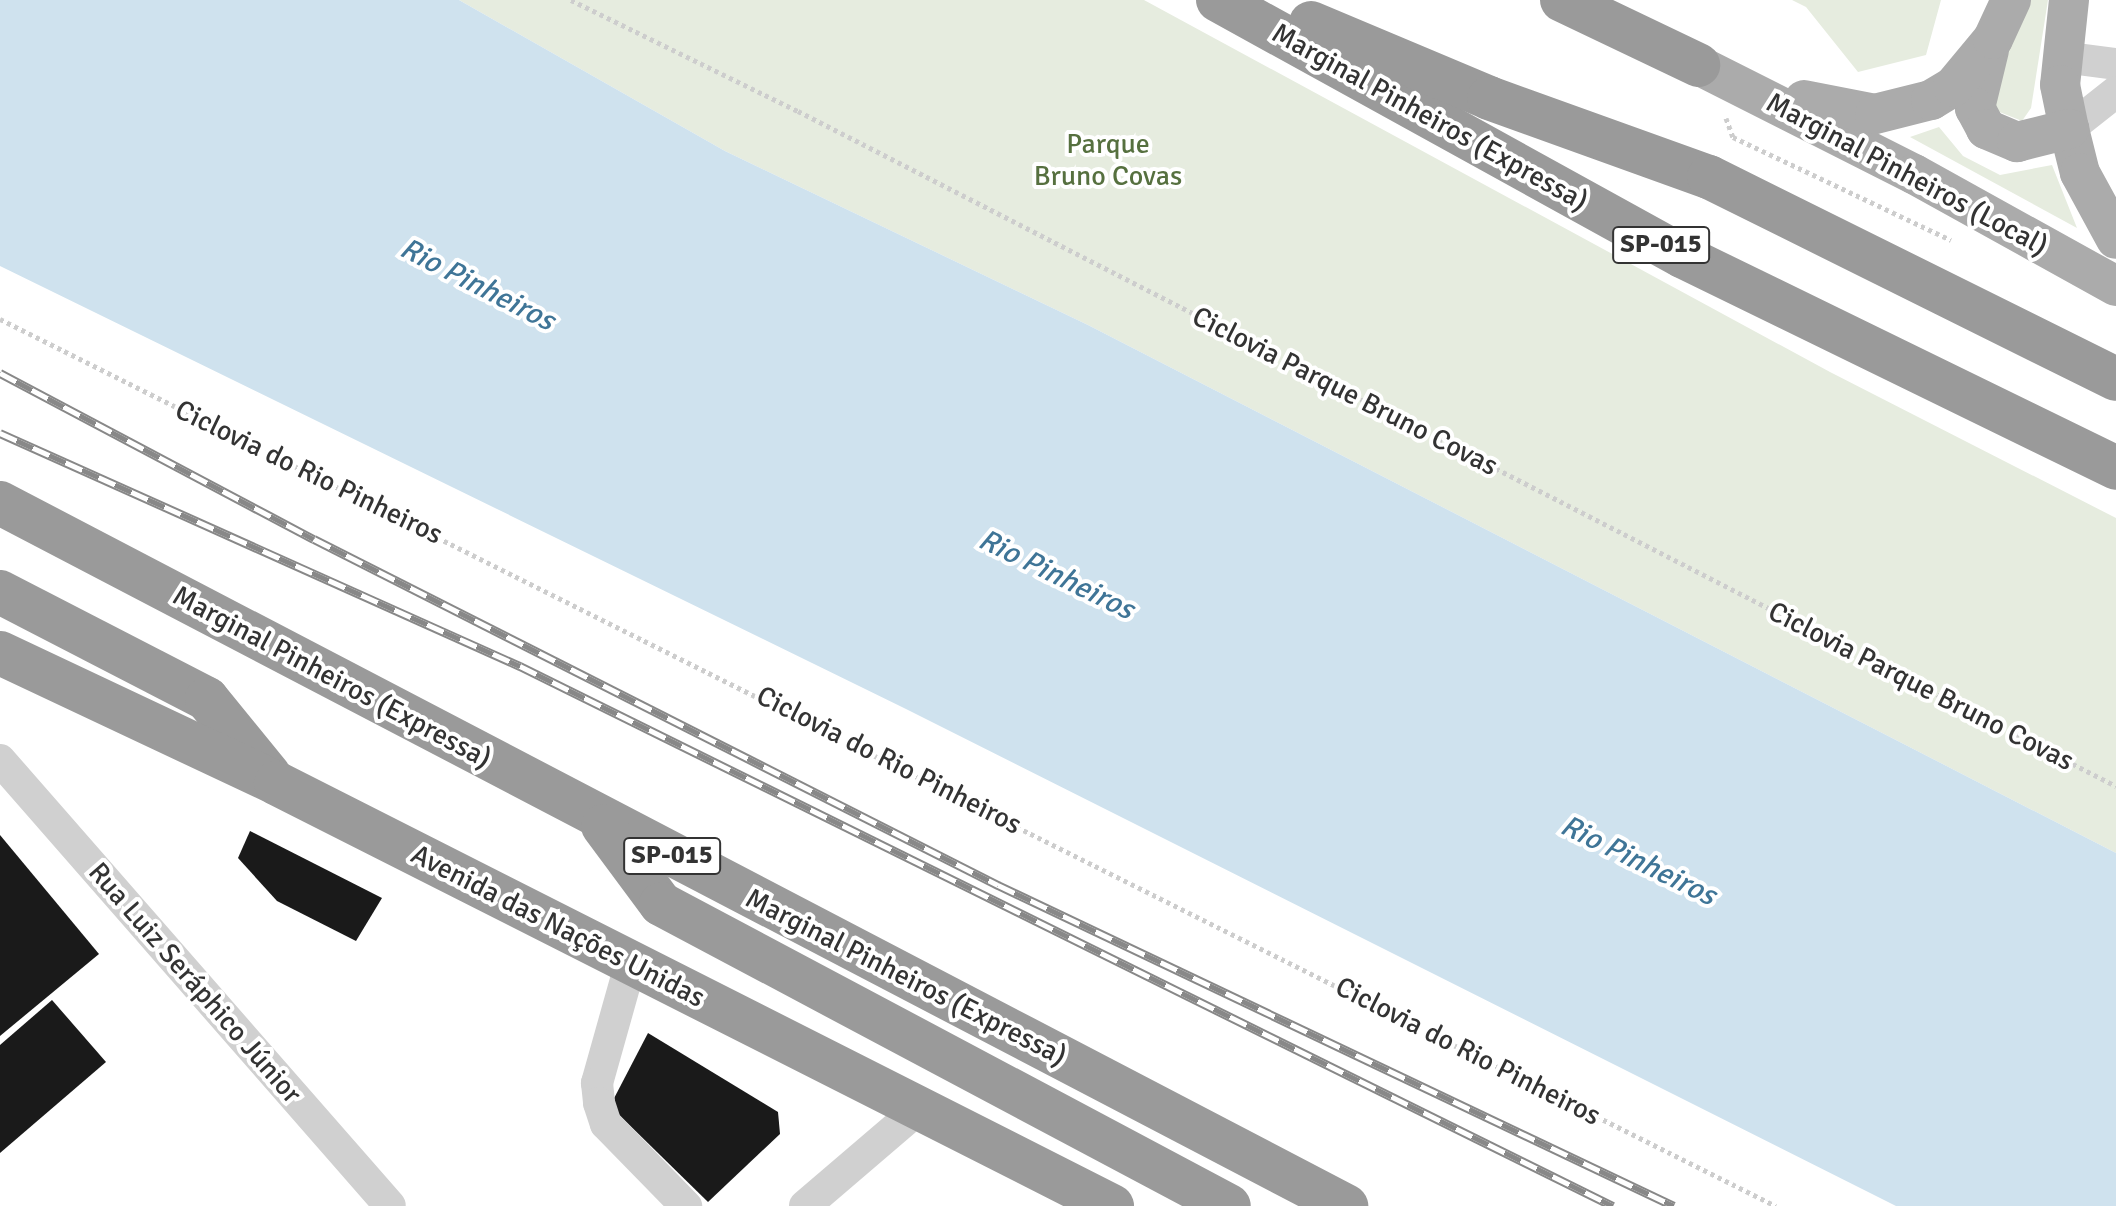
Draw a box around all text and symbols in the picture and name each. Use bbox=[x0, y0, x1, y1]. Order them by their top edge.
street label: Marginal Pinheiros (Expressa) bbox=[1266, 16, 1594, 218]
street label: Marginal Pinheiros (Local) bbox=[1761, 86, 2053, 262]
park label: Parque Bruno Covas bbox=[1034, 127, 1182, 193]
road number: SP-015 bbox=[1611, 223, 1711, 267]
water label: Rio Pinheiros bbox=[394, 231, 560, 339]
street label: Ciclovia Parque Bruno Covas bbox=[1187, 299, 1503, 483]
street label: Ciclovia do Rio Pinheiros bbox=[170, 393, 448, 551]
water label: Rio Pinheiros bbox=[972, 522, 1140, 628]
street label: Marginal Pinheiros (Expressa) bbox=[167, 579, 497, 775]
street label: Ciclovia Parque Bruno Covas bbox=[1763, 594, 2079, 778]
street label: Ciclovia do Rio Pinheiros bbox=[751, 678, 1027, 842]
water label: Rio Pinheiros bbox=[1554, 808, 1722, 914]
road number: SP-015 bbox=[622, 834, 722, 878]
street label: Avenida das Nações Unidas bbox=[406, 837, 710, 1015]
street label: Rua Luiz Seráphico Júnior bbox=[81, 856, 309, 1110]
street label: Marginal Pinheiros (Expressa) bbox=[740, 881, 1072, 1073]
street label: Ciclovia do Rio Pinheiros bbox=[1330, 969, 1606, 1133]

